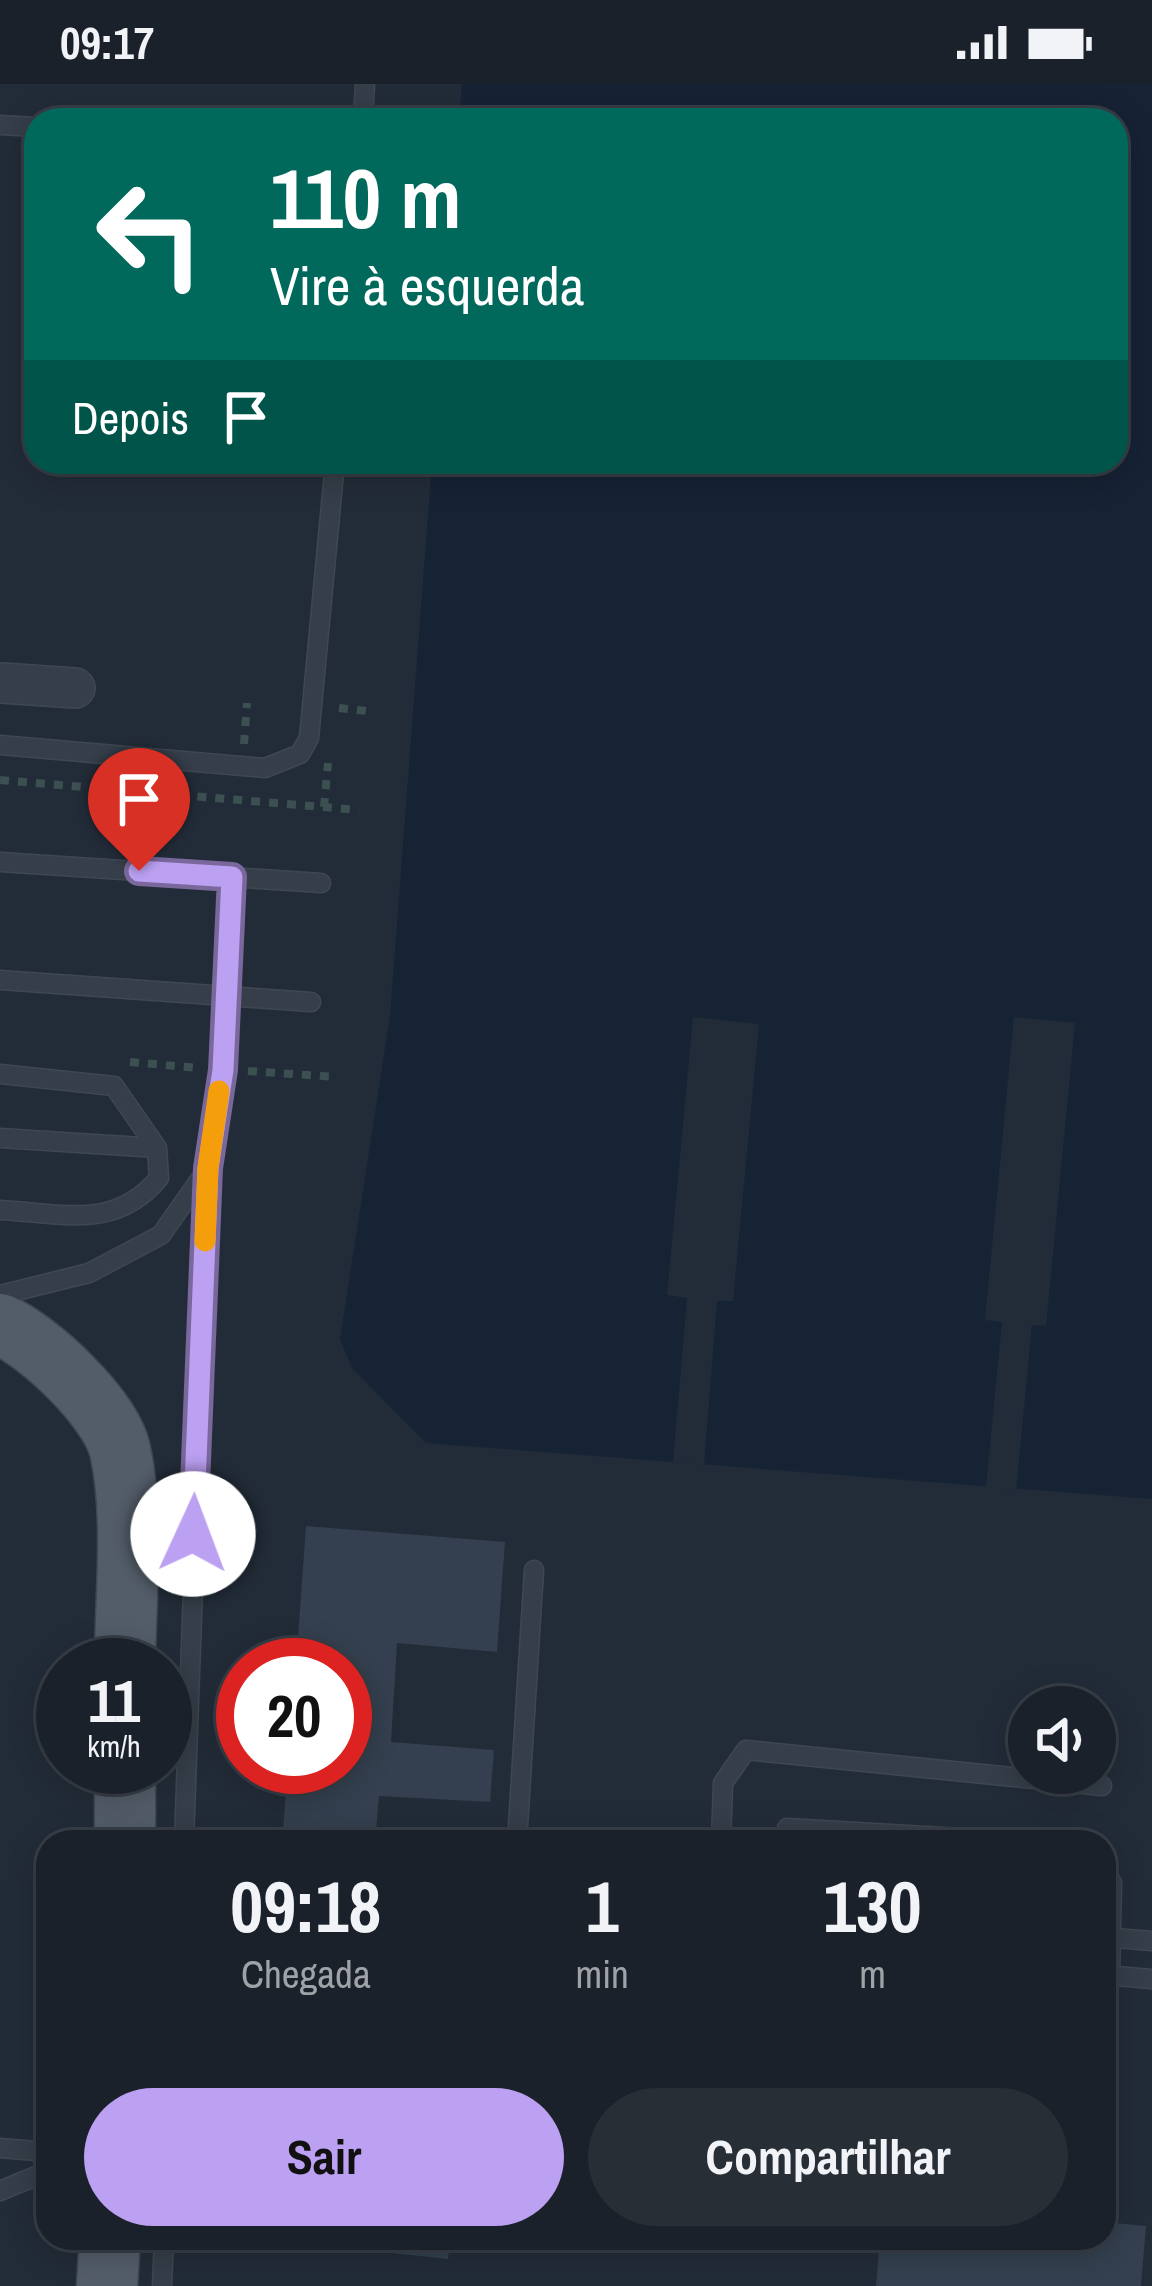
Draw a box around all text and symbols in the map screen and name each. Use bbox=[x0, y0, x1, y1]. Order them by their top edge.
text: 09:17 bbox=[60, 12, 154, 73]
text: 110 m bbox=[270, 141, 462, 254]
icon: left bbox=[72, 156, 228, 312]
text: Vire à esquerda bbox=[270, 249, 584, 322]
icon: arrive bbox=[213, 384, 279, 450]
text: Depois bbox=[72, 387, 189, 448]
pin bbox=[88, 748, 190, 871]
icon: arrive bbox=[106, 766, 172, 832]
position arrow bbox=[130, 1471, 256, 1597]
speed limit sign: 20 bbox=[216, 1638, 372, 1794]
text: 11 bbox=[88, 1660, 140, 1741]
map controls bbox=[1008, 1686, 1116, 1794]
button: sound bbox=[1008, 1686, 1116, 1794]
text: km/h bbox=[87, 1726, 141, 1766]
text: 09:18 bbox=[230, 1857, 381, 1954]
text: 1 bbox=[586, 1857, 619, 1954]
text: 130 bbox=[823, 1857, 922, 1954]
text: Chegada bbox=[241, 1948, 371, 2000]
text: min bbox=[576, 1948, 629, 2000]
text: m bbox=[859, 1948, 886, 2000]
button: Sair bbox=[84, 2088, 564, 2226]
button: Compartilhar bbox=[588, 2088, 1068, 2226]

